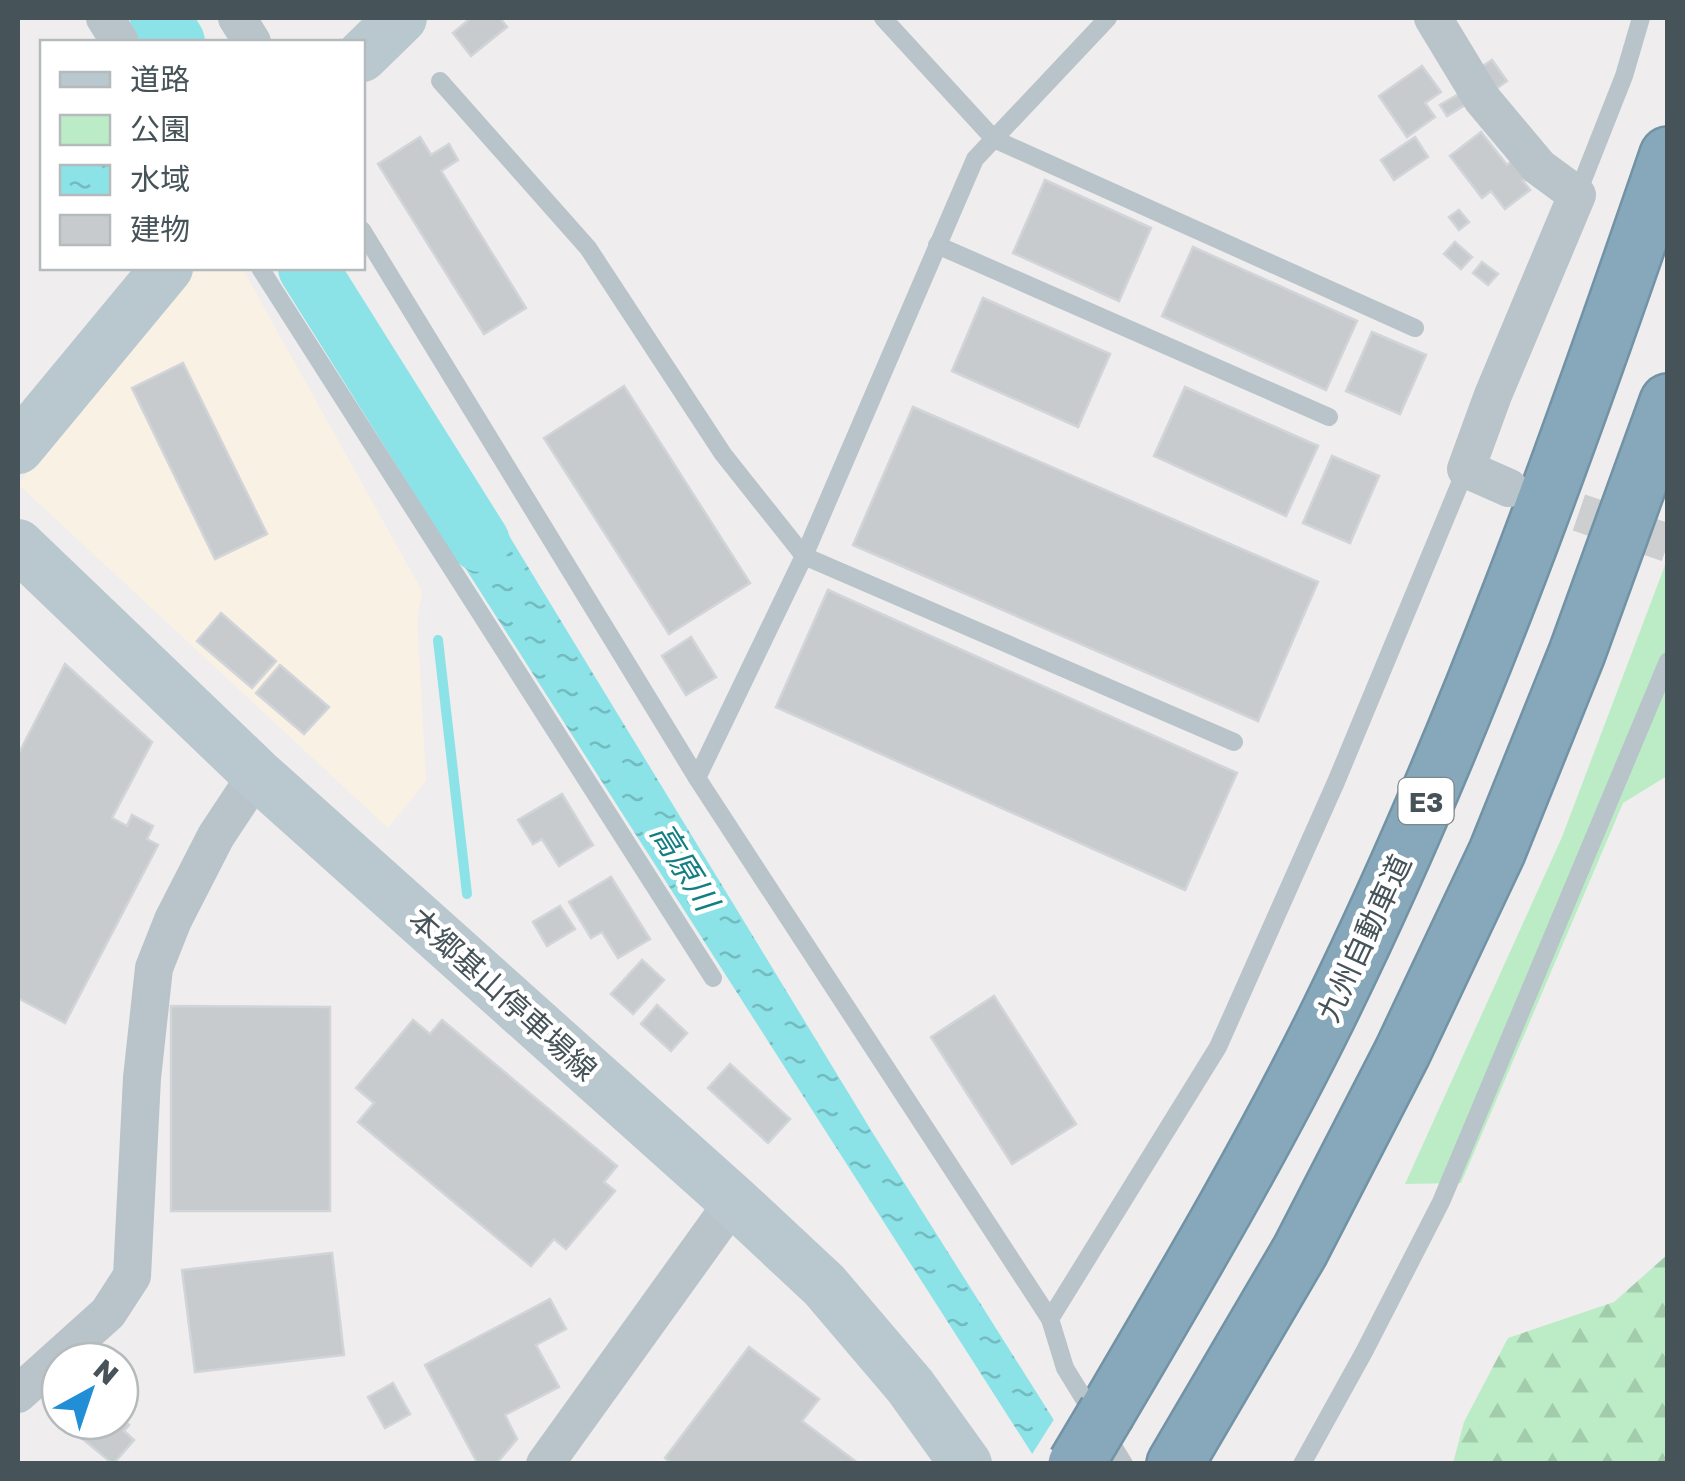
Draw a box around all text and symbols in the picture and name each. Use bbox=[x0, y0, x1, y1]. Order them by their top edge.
legend bbox=[40, 40, 365, 270]
text: 道路 bbox=[130, 61, 190, 97]
text: 公園 bbox=[130, 111, 190, 147]
text: 水域 bbox=[130, 161, 190, 197]
text: 建物 bbox=[130, 211, 190, 247]
road number: E3 bbox=[1398, 778, 1454, 824]
water label: 高原川 bbox=[643, 815, 728, 919]
street label: 九州自動車道 bbox=[1310, 849, 1418, 1027]
street label: 本郷基山停車場線 bbox=[402, 900, 604, 1088]
north arrow bbox=[40, 1341, 140, 1441]
text: N bbox=[88, 1352, 125, 1391]

